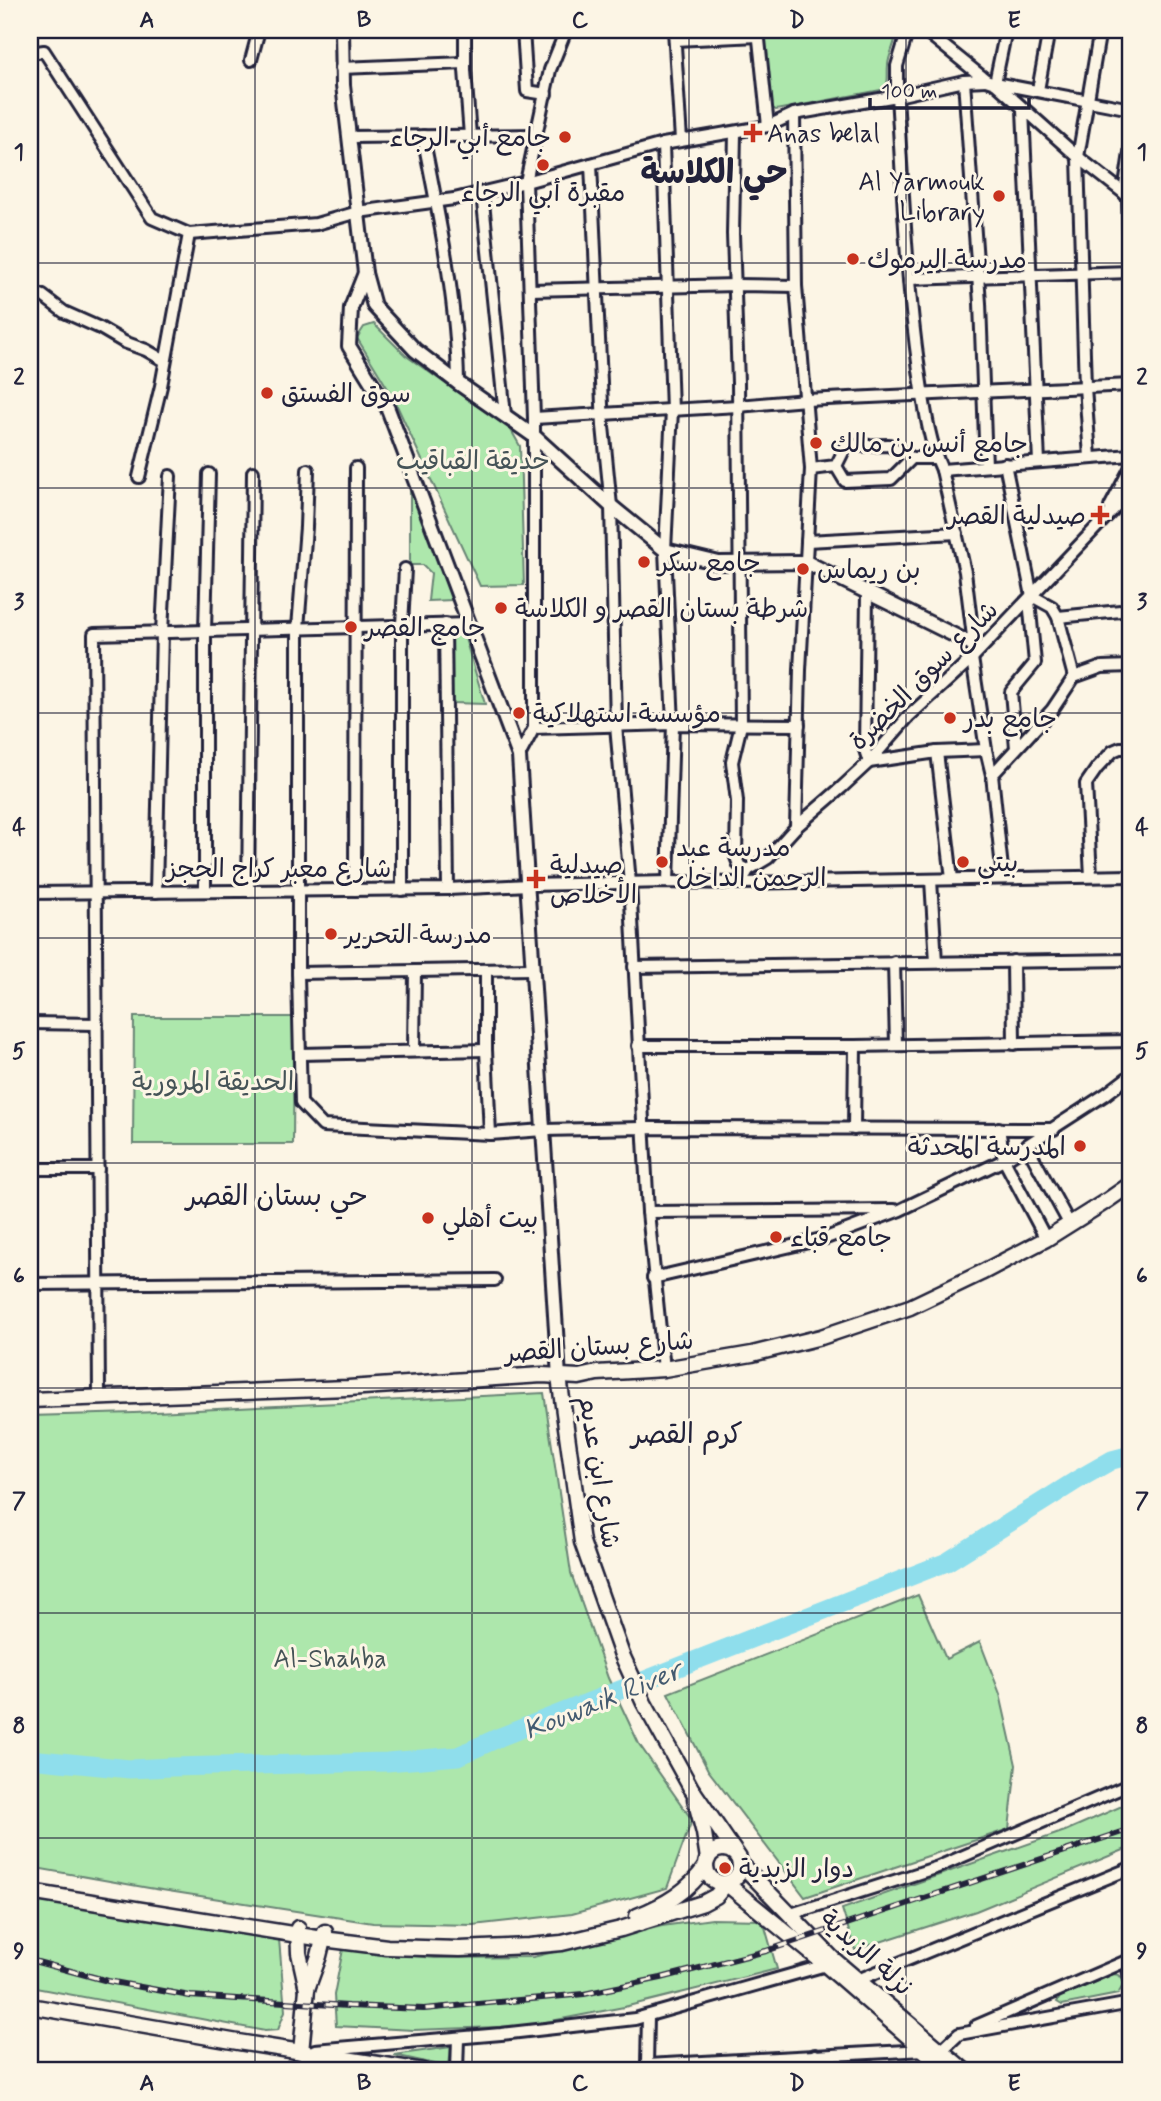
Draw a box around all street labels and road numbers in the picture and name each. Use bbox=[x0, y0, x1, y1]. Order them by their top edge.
street label: شارع سوق الخضرة bbox=[842, 594, 1006, 758]
street label: شارع معبر كراج الحجز bbox=[164, 853, 392, 887]
street label: شارع بستان القصر bbox=[501, 1324, 695, 1372]
street label: شارع ابن عديم bbox=[568, 1393, 627, 1551]
street label: نزلة الزبدية bbox=[812, 1903, 919, 2004]

